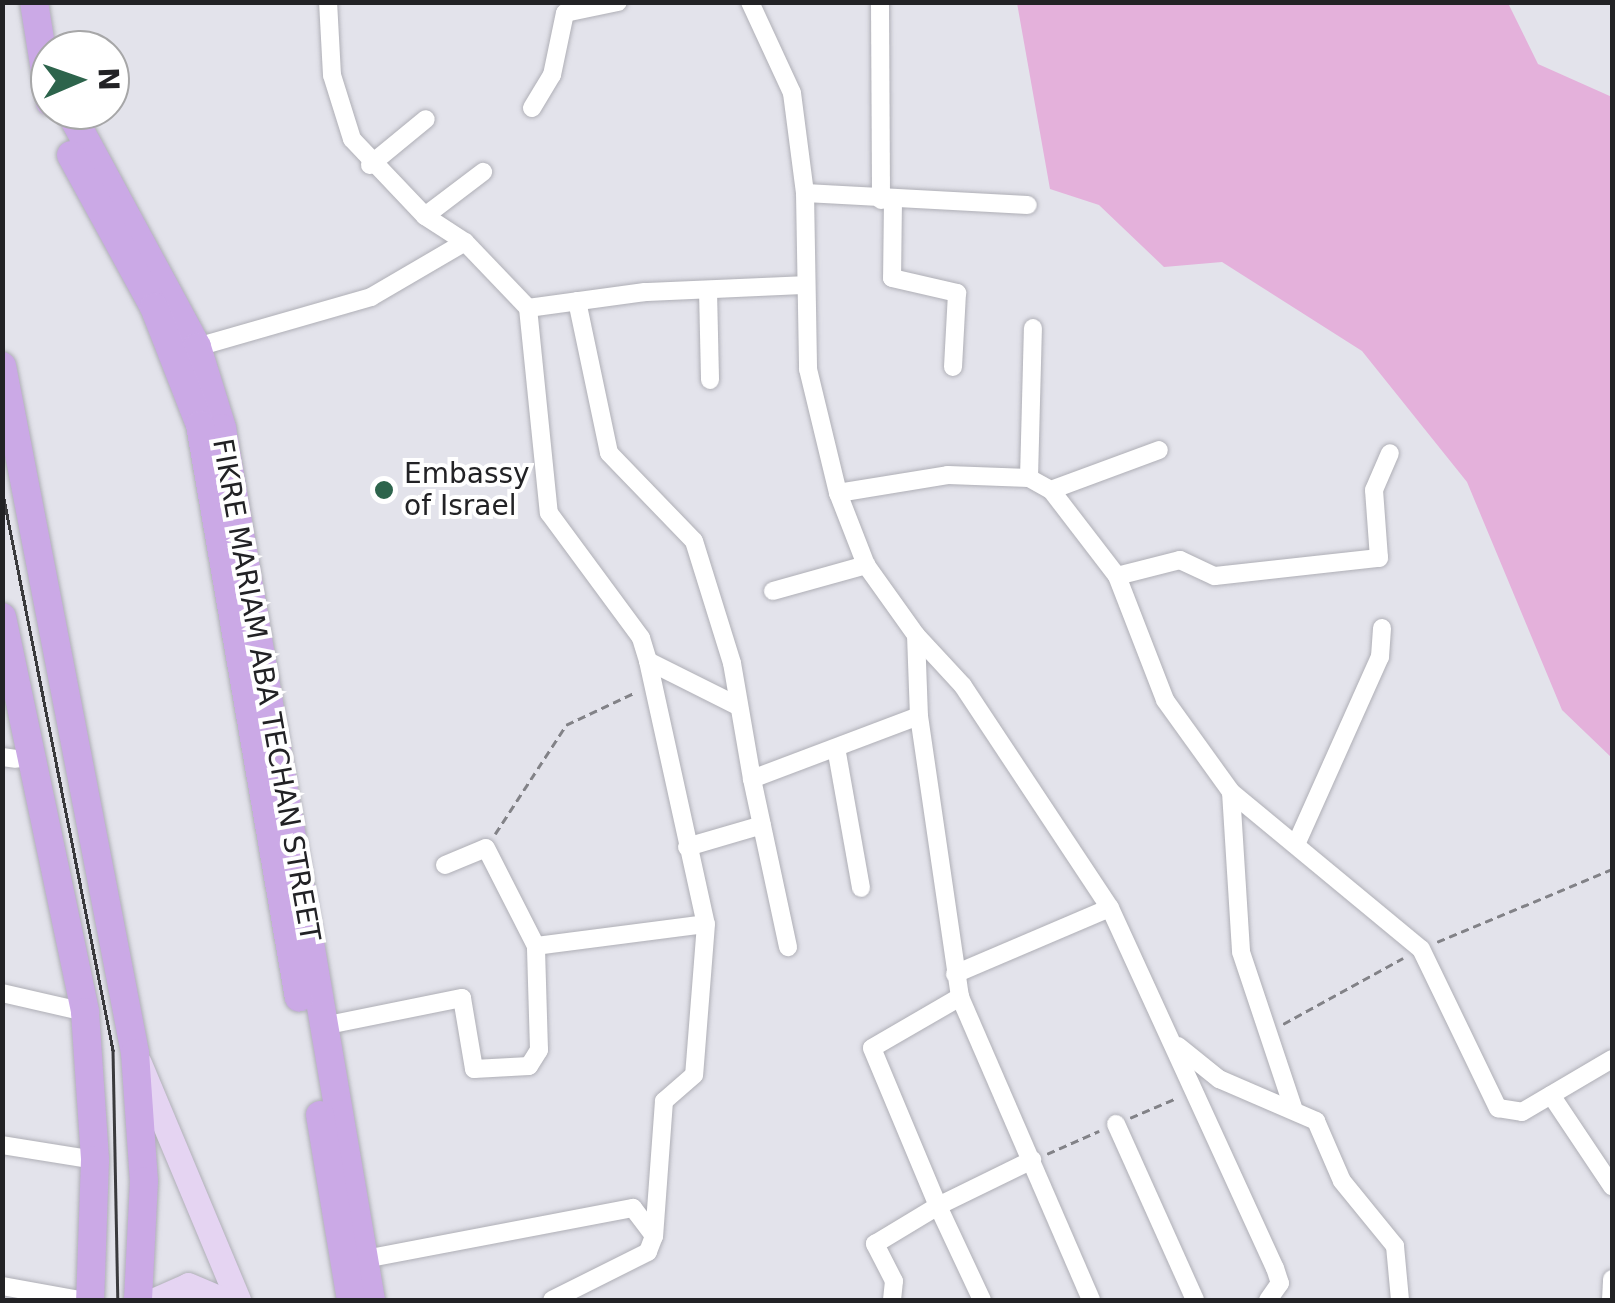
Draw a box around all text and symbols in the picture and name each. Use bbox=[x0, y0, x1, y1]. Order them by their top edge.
north arrow bbox=[30, 30, 130, 130]
text: N bbox=[92, 67, 125, 91]
street label: FIKRE MARIAM ABA TECHAN STREET bbox=[205, 436, 327, 944]
place label: Embassy of Israel bbox=[404, 457, 530, 523]
marker: Embassy of Israel bbox=[373, 479, 395, 501]

